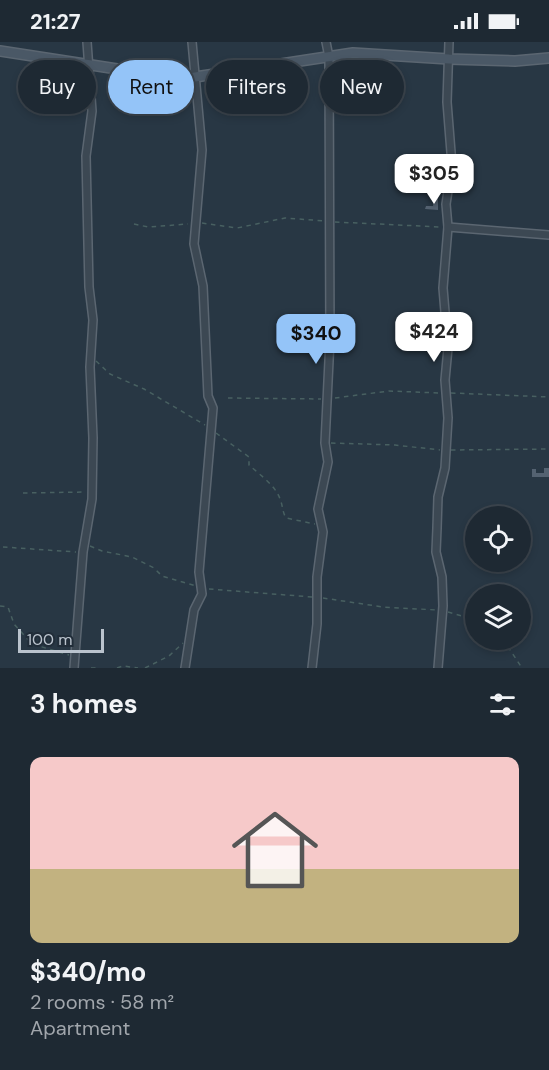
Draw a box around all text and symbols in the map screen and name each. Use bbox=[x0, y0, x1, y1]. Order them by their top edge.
text: 21:27 bbox=[30, 7, 81, 36]
chip: Buy bbox=[18, 60, 96, 114]
chip: Rent bbox=[108, 60, 194, 114]
chip: Filters bbox=[206, 60, 308, 114]
chip: New bbox=[320, 60, 404, 114]
pin: $305 bbox=[398, 154, 470, 205]
text: $305 bbox=[409, 160, 459, 186]
pin: $424 bbox=[398, 312, 470, 363]
pin: $340 bbox=[280, 314, 352, 365]
text: $424 bbox=[409, 318, 459, 344]
text: $340 bbox=[290, 320, 342, 346]
map controls bbox=[465, 506, 531, 650]
button: locate bbox=[465, 506, 531, 572]
button: layers bbox=[465, 584, 531, 650]
scale bar bbox=[18, 626, 104, 654]
text: 100 m bbox=[27, 629, 72, 650]
text: 3 homes bbox=[30, 687, 138, 721]
icon: filters bbox=[486, 688, 519, 721]
icon: home bbox=[221, 796, 329, 904]
text: $340/mo bbox=[30, 955, 146, 989]
text: 2 rooms · 58 m² bbox=[30, 989, 174, 1015]
text: Apartment bbox=[30, 1015, 130, 1041]

